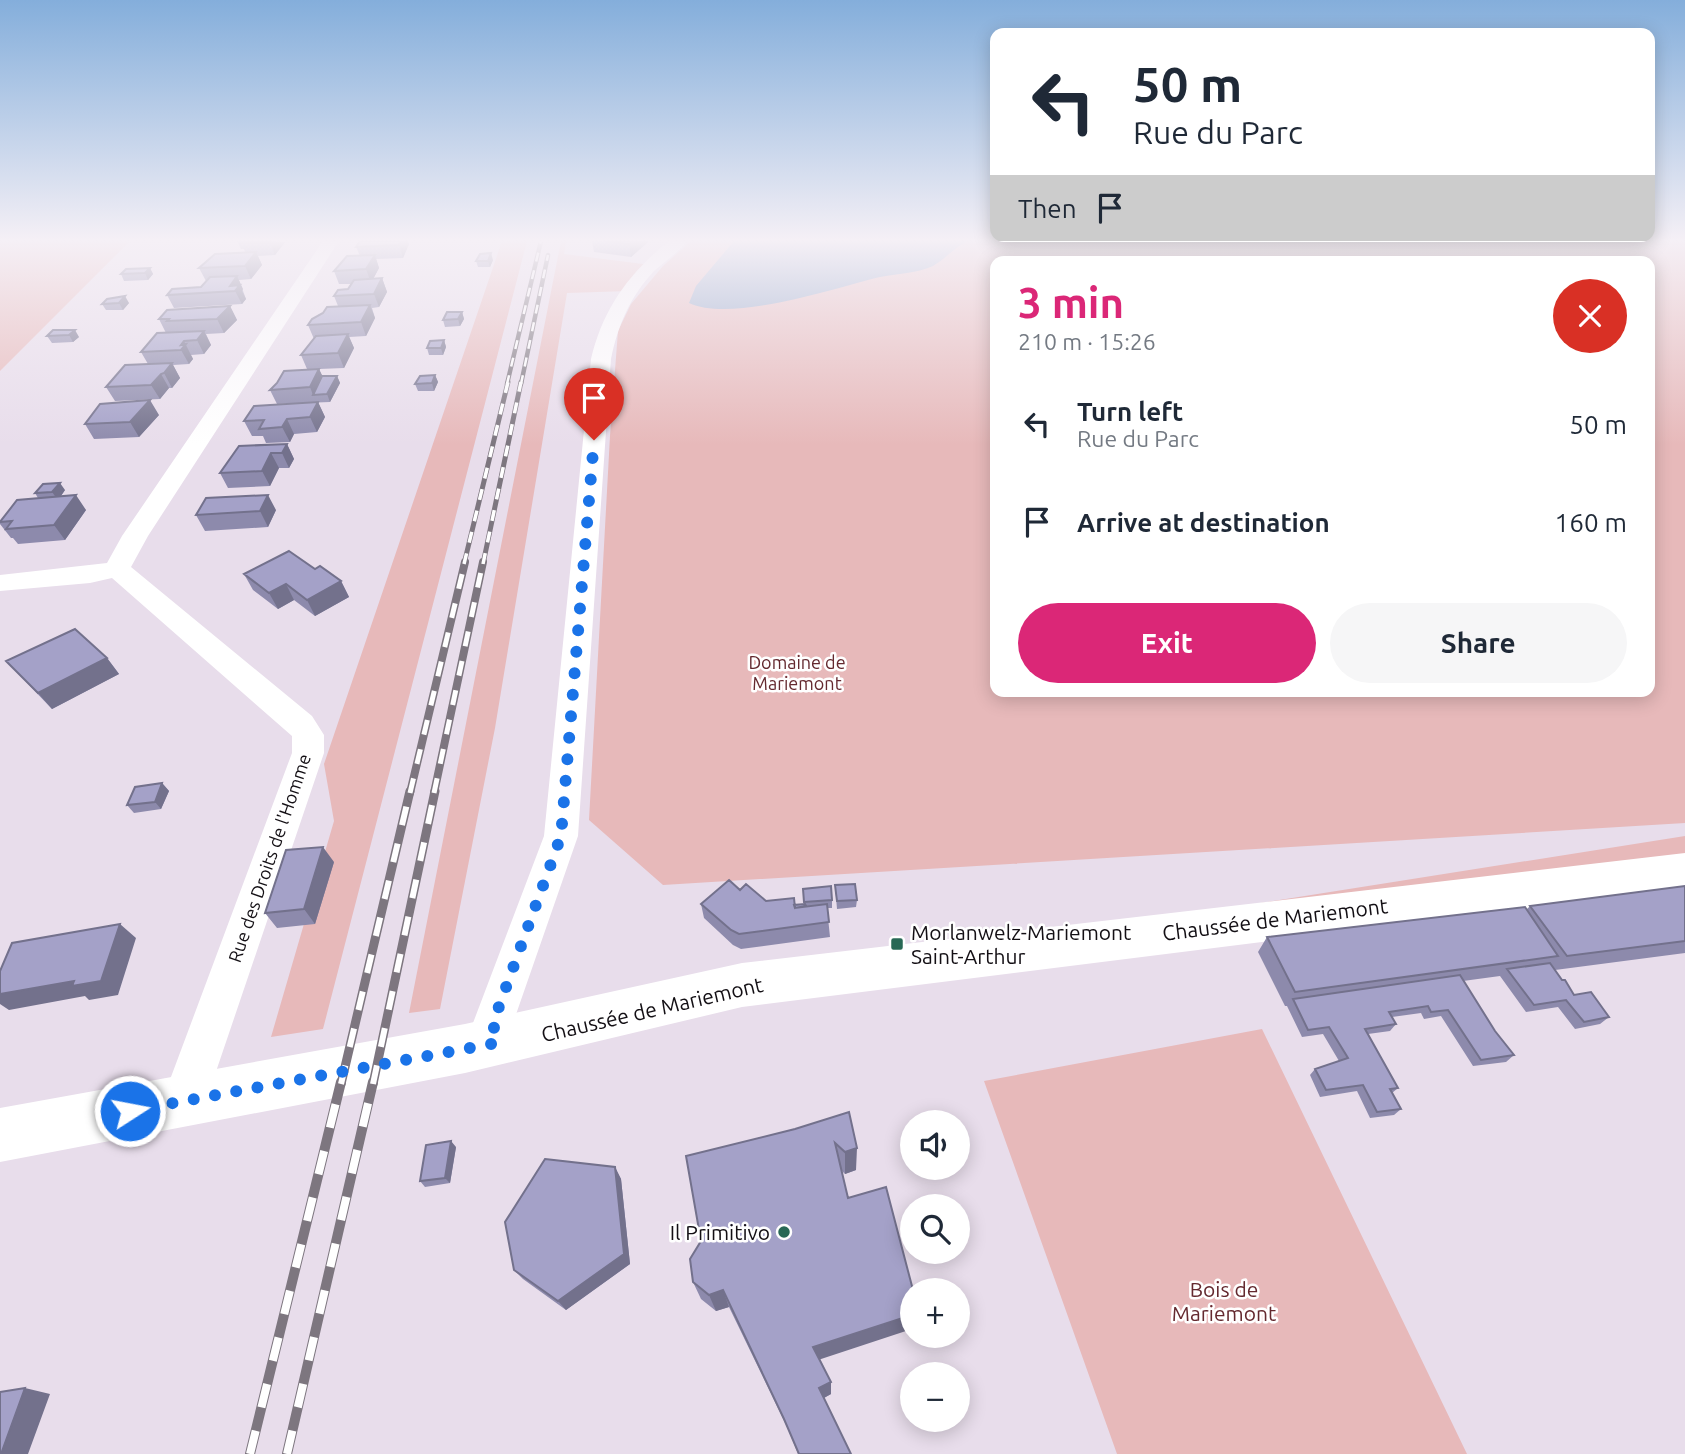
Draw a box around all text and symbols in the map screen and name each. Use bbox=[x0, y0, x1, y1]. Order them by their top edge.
icon: left bbox=[1018, 56, 1109, 147]
text: 50 m bbox=[1133, 56, 1242, 111]
text: Rue du Parc bbox=[1133, 114, 1303, 150]
icon: arrive bbox=[1091, 189, 1129, 227]
text: Then bbox=[1018, 194, 1077, 223]
text: 3 min bbox=[1018, 279, 1124, 326]
button: close bbox=[1553, 279, 1627, 353]
text: 210 m · 15:26 bbox=[1018, 329, 1156, 354]
pin bbox=[564, 368, 624, 440]
icon: arrive bbox=[575, 379, 613, 417]
text: Turn left bbox=[1077, 397, 1183, 426]
icon: left bbox=[1018, 405, 1056, 443]
text: 50 m bbox=[1569, 410, 1627, 439]
text: Rue du Parc bbox=[1077, 426, 1199, 451]
icon: arrive bbox=[1018, 503, 1056, 541]
text: Arrive at destination bbox=[1077, 508, 1330, 537]
text: 160 m bbox=[1555, 508, 1627, 537]
button: Exit bbox=[1018, 603, 1316, 683]
button: Share bbox=[1330, 603, 1627, 683]
park label: Domaine de Mariemont bbox=[748, 652, 846, 693]
street label: Rue des Droits de l'Homme bbox=[224, 751, 314, 965]
street label: Chaussée de Mariemont bbox=[1161, 893, 1389, 945]
place label: Morlanwelz-Mariemont Saint-Arthur bbox=[911, 920, 1131, 968]
marker: Morlanwelz-Mariemont Saint-Arthur bbox=[889, 936, 905, 952]
street label: Chaussée de Mariemont bbox=[539, 972, 765, 1046]
position arrow bbox=[93, 1074, 167, 1148]
map controls bbox=[900, 1110, 970, 1432]
button: sound bbox=[900, 1110, 970, 1180]
button: search bbox=[900, 1194, 970, 1264]
place label: Il Primitivo bbox=[670, 1220, 770, 1244]
marker: Il Primitivo bbox=[776, 1224, 792, 1240]
park label: Bois de Mariemont bbox=[1172, 1277, 1276, 1325]
button: + bbox=[900, 1278, 970, 1348]
button: − bbox=[900, 1362, 970, 1432]

